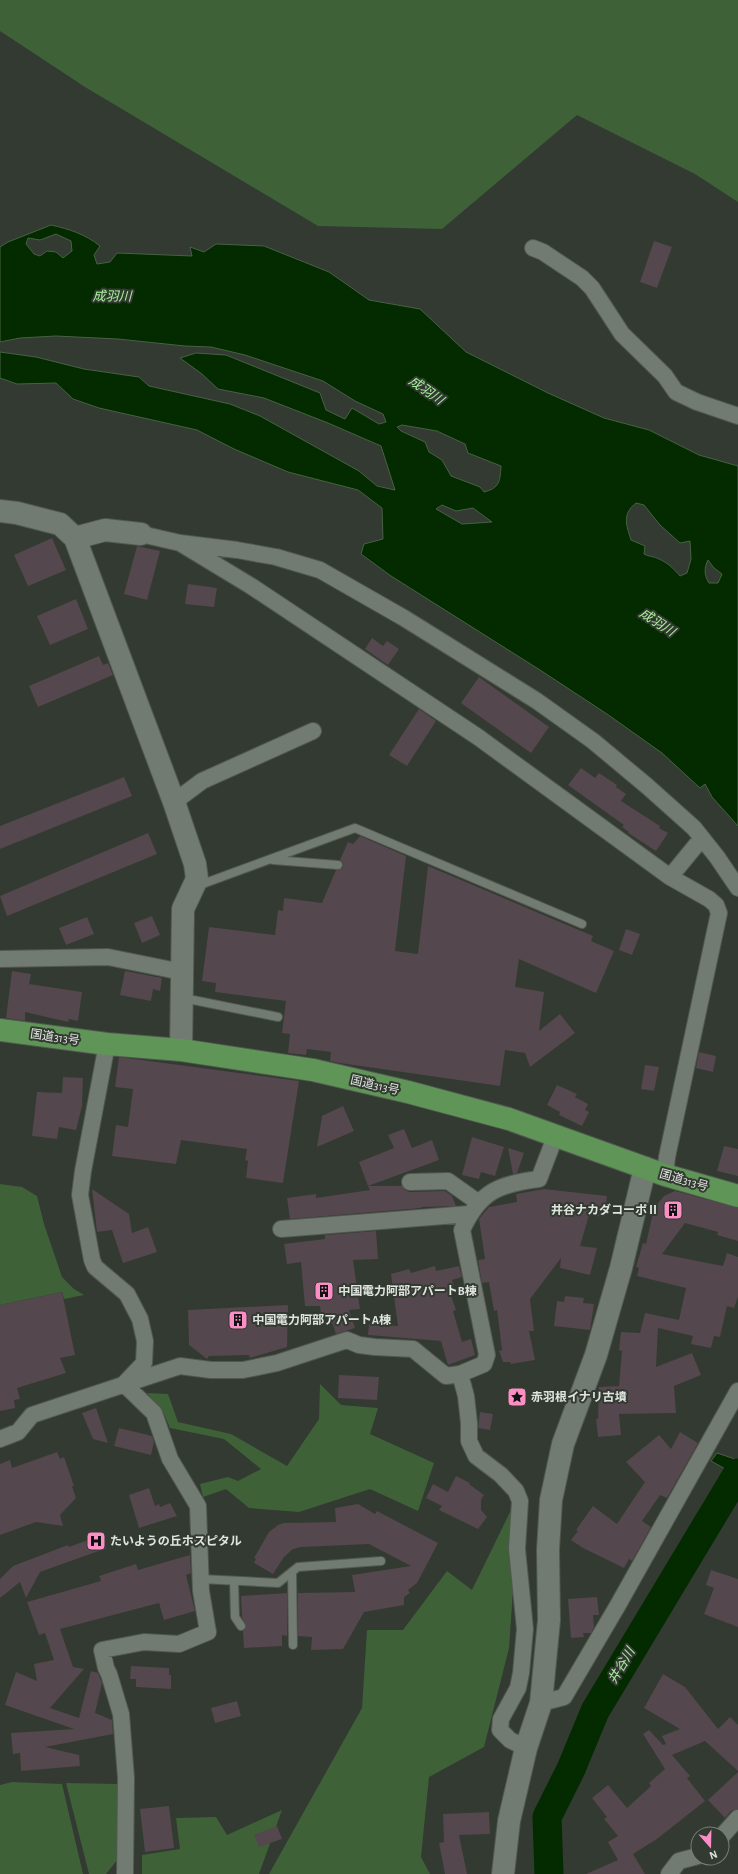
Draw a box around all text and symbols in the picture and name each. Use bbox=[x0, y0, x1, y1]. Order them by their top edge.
water label: 成羽川 bbox=[92, 289, 134, 304]
water label: 成羽川 bbox=[406, 374, 448, 409]
water label: 成羽川 bbox=[637, 606, 679, 640]
street label: 国道313号 bbox=[29, 1027, 81, 1046]
street label: 国道313号 bbox=[349, 1073, 401, 1096]
street label: 国道313号 bbox=[658, 1166, 710, 1193]
building icon: 井谷ナカダコーポⅡ bbox=[662, 1199, 684, 1221]
place label: 井谷ナカダコーポⅡ bbox=[551, 1203, 659, 1216]
building icon: 中国電力阿部アパートB棟 bbox=[313, 1280, 335, 1302]
place label: 中国電力阿部アパートB棟 bbox=[338, 1284, 477, 1297]
building icon: 中国電力阿部アパートA棟 bbox=[227, 1309, 249, 1331]
place label: 中国電力阿部アパートA棟 bbox=[252, 1313, 391, 1326]
place icon: 赤羽根イナリ古墳 bbox=[506, 1386, 528, 1408]
place label: 赤羽根イナリ古墳 bbox=[531, 1391, 627, 1403]
hospital icon: たいようの丘ホスピタル bbox=[85, 1530, 107, 1552]
place label: たいようの丘ホスピタル bbox=[110, 1534, 242, 1547]
water label: 井谷川 bbox=[606, 1644, 639, 1686]
north arrow bbox=[690, 1826, 730, 1866]
text: N bbox=[708, 1848, 719, 1861]

